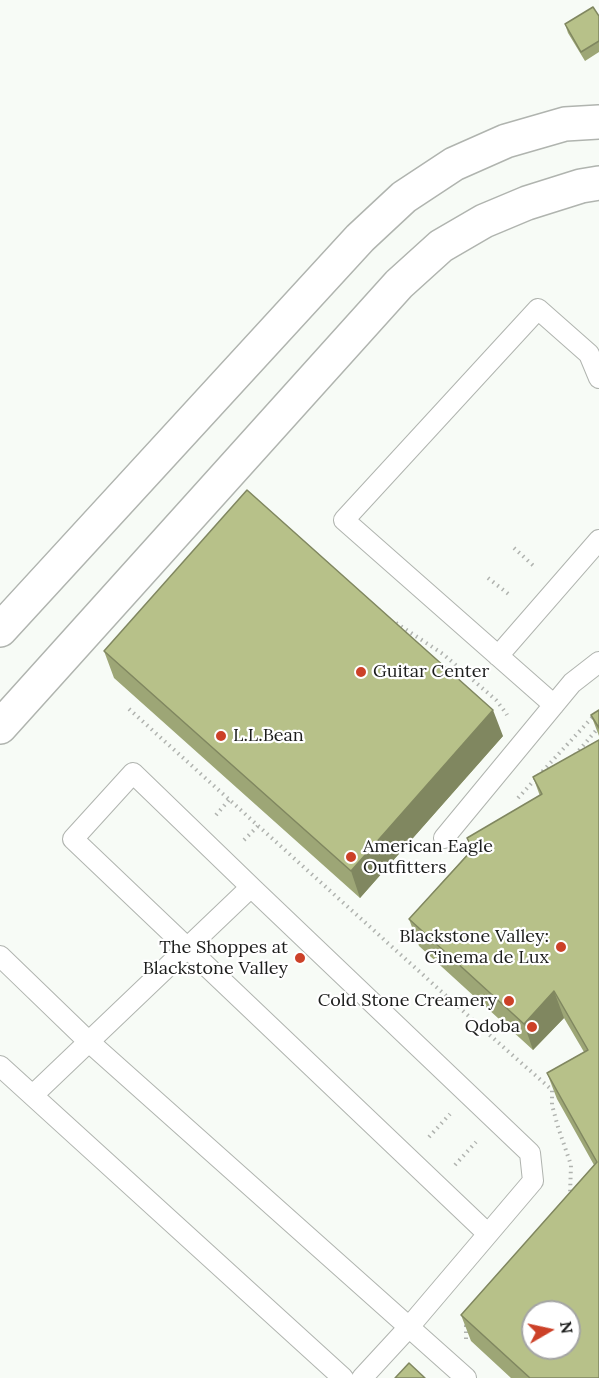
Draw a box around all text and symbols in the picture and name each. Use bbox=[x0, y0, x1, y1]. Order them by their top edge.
place label: Guitar Center bbox=[373, 661, 489, 683]
marker: Guitar Center bbox=[354, 665, 368, 679]
place label: L.L.Bean bbox=[233, 725, 304, 747]
marker: L.L.Bean bbox=[214, 729, 228, 743]
place label: American Eagle Outfitters bbox=[363, 836, 493, 878]
marker: American Eagle Outfitters bbox=[344, 850, 358, 864]
place label: Blackstone Valley: Cinema de Lux bbox=[399, 926, 549, 968]
place label: The Shoppes at Blackstone Valley bbox=[143, 937, 288, 980]
marker: Blackstone Valley: Cinema de Lux bbox=[554, 940, 568, 954]
marker: The Shoppes at Blackstone Valley bbox=[293, 951, 307, 965]
place label: Cold Stone Creamery bbox=[318, 990, 497, 1012]
marker: Cold Stone Creamery bbox=[502, 994, 516, 1008]
place label: Qdoba bbox=[465, 1016, 520, 1038]
marker: Qdoba bbox=[525, 1020, 539, 1034]
north arrow bbox=[521, 1300, 581, 1360]
text: N bbox=[556, 1320, 578, 1335]

